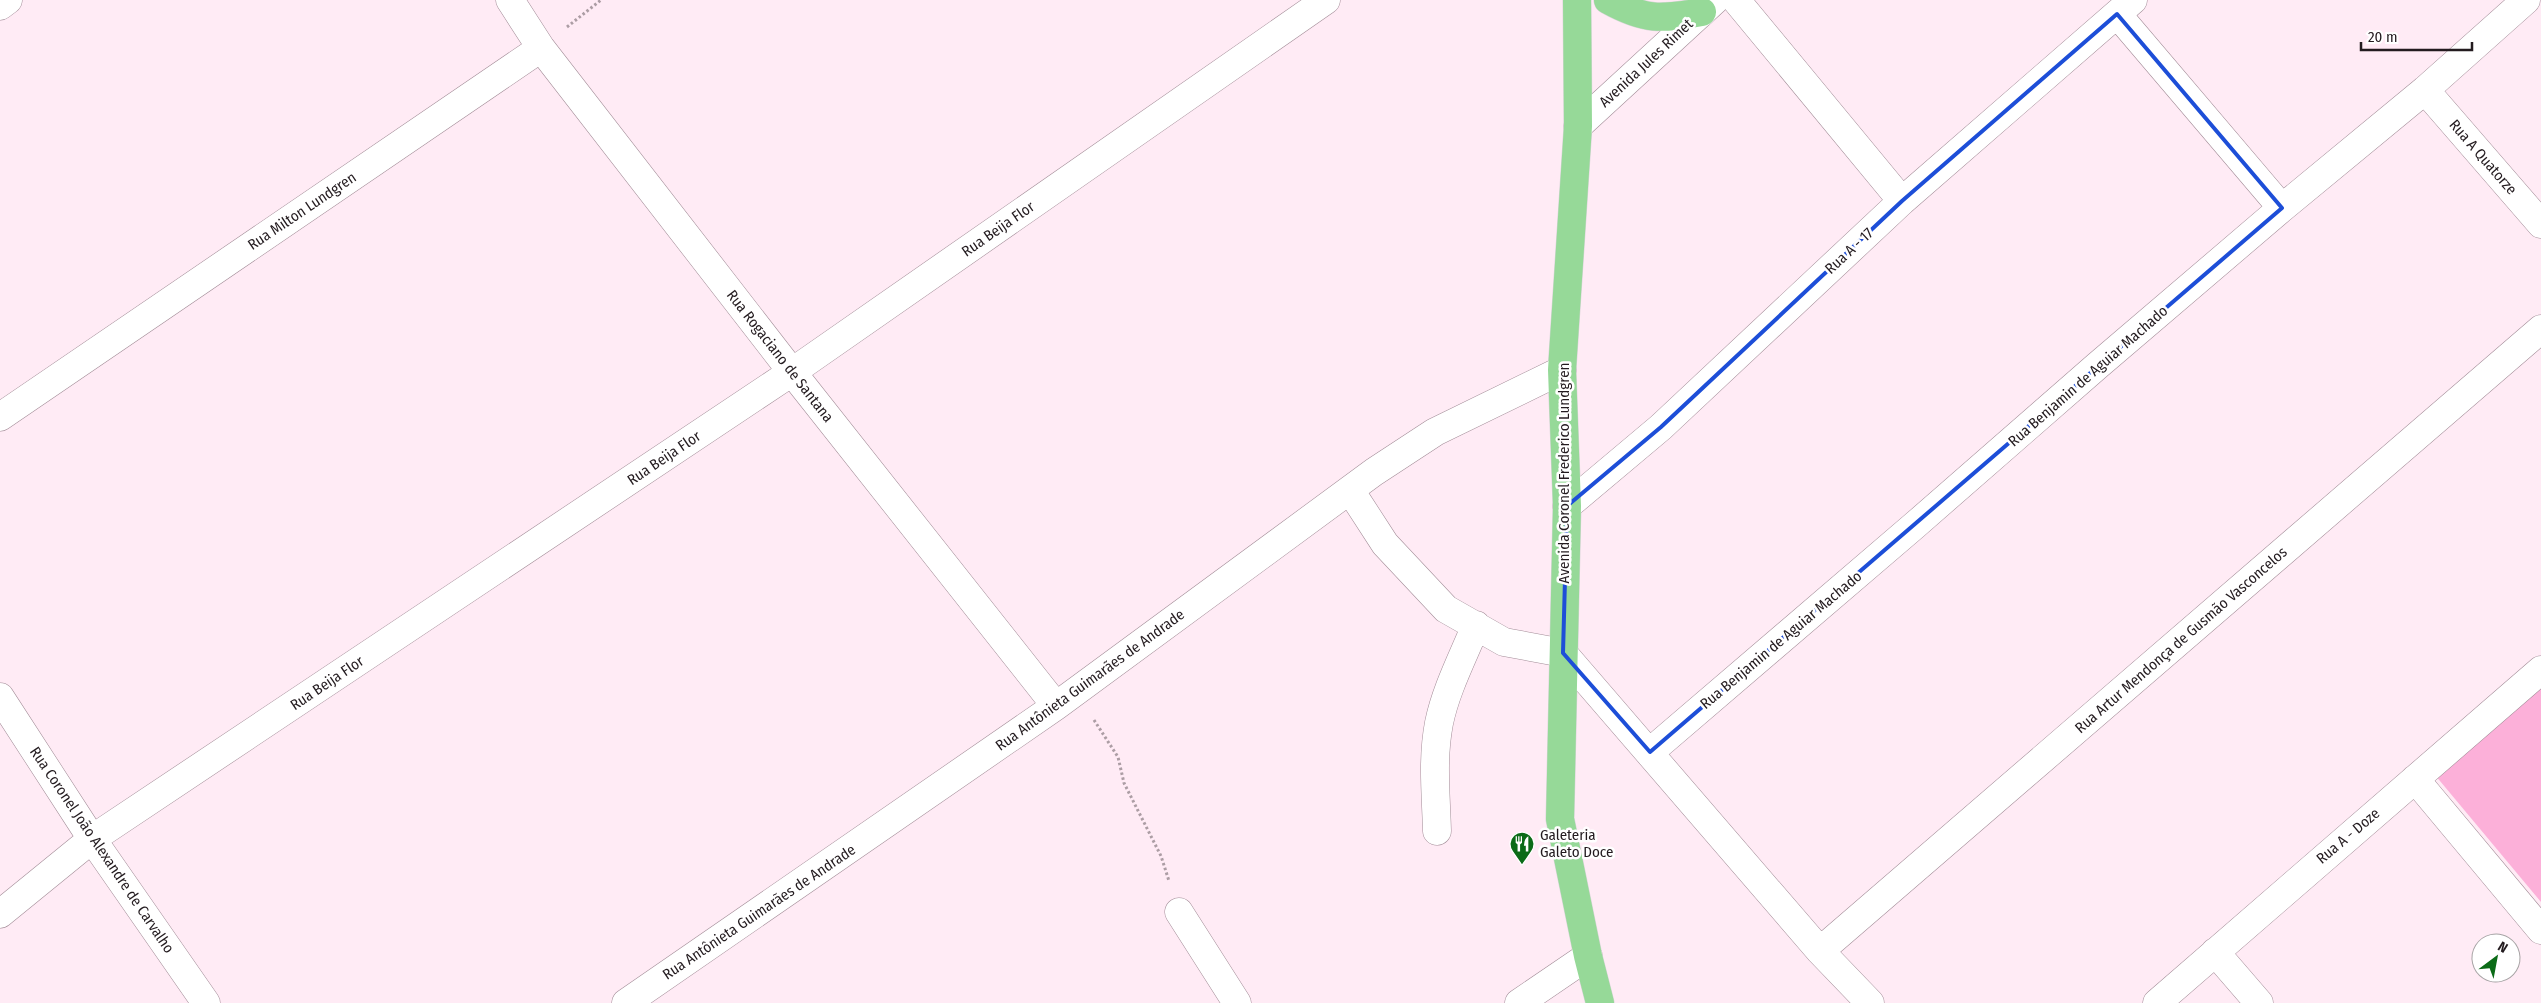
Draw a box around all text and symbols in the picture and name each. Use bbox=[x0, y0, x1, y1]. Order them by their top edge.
street label: Avenida Jules Rimet bbox=[1595, 15, 1697, 111]
scale bar bbox=[2361, 20, 2472, 52]
text: 20 m bbox=[2368, 28, 2398, 46]
street label: Rua A Quatorze bbox=[2445, 116, 2521, 198]
street label: Rua Milton Lundgren bbox=[244, 168, 360, 254]
street label: Rua Beija Flor bbox=[958, 197, 1038, 261]
street label: Rua A - 17 bbox=[1821, 224, 1877, 278]
street label: Rua Rogaciano de Santana bbox=[723, 286, 837, 426]
street label: Rua Benjamin de Aguiar Machado bbox=[2005, 302, 2171, 450]
street label: Avenida Coronel Frederico Lundgren bbox=[1555, 363, 1573, 583]
street label: Rua Beija Flor bbox=[624, 427, 705, 489]
street label: Rua Artur Mendonça de Gusmão Vasconcelos bbox=[2071, 543, 2291, 737]
street label: Rua Benjamin de Aguiar Machado bbox=[1697, 567, 1866, 713]
street label: Rua Antônieta Guimarães de Andrade bbox=[992, 605, 1188, 755]
street label: Rua Beija Flor bbox=[287, 652, 368, 714]
street label: Rua Coronel João Alexandre de Carvalho bbox=[26, 743, 178, 957]
street label: Rua A - Doze bbox=[2313, 804, 2383, 868]
place label: Galeteria Galeto Doce bbox=[1540, 826, 1613, 861]
restaurant icon: Galeteria Galeto Doce bbox=[1509, 831, 1535, 865]
street label: Rua Antônieta Guimarães de Andrade bbox=[659, 841, 859, 983]
north arrow bbox=[2471, 933, 2521, 983]
text: N bbox=[2495, 938, 2511, 957]

